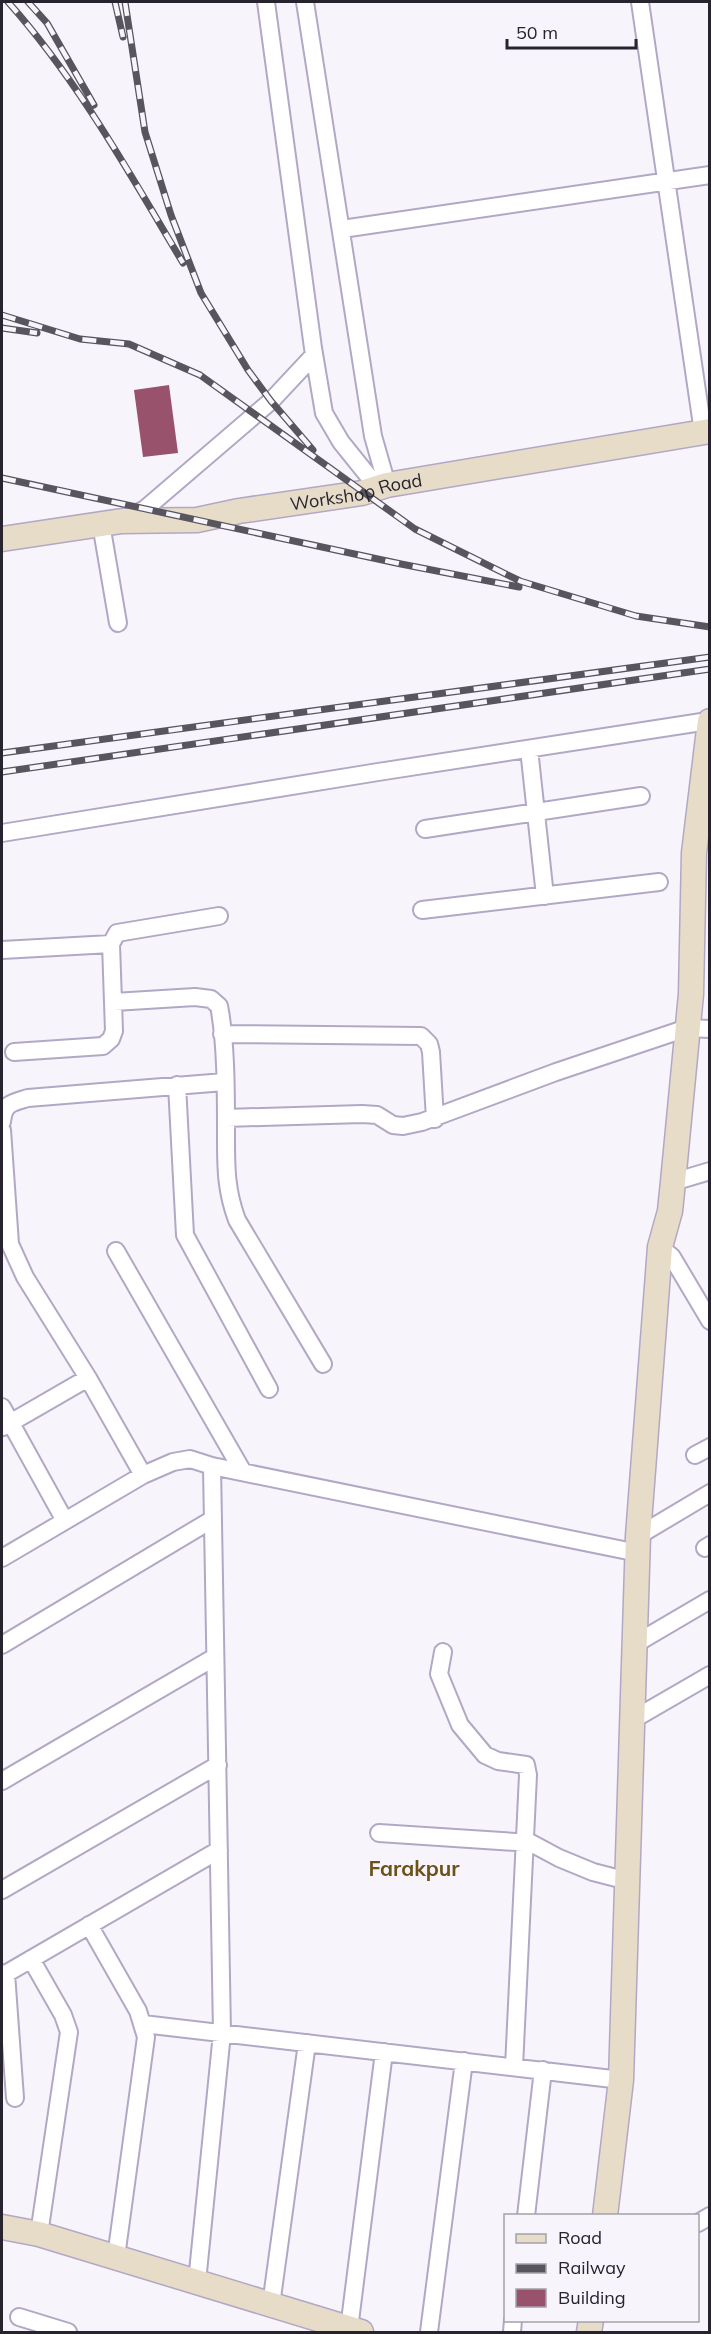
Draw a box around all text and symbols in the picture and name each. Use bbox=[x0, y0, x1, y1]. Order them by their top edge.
scale bar bbox=[507, 12, 636, 50]
text: 50 m bbox=[516, 21, 558, 44]
street label: Workshop Road bbox=[288, 468, 424, 515]
district label: Farakpur bbox=[368, 1855, 460, 1881]
legend bbox=[504, 2214, 699, 2322]
text: Road bbox=[558, 2226, 602, 2249]
text: Railway bbox=[558, 2256, 626, 2279]
text: Building bbox=[558, 2286, 626, 2309]

